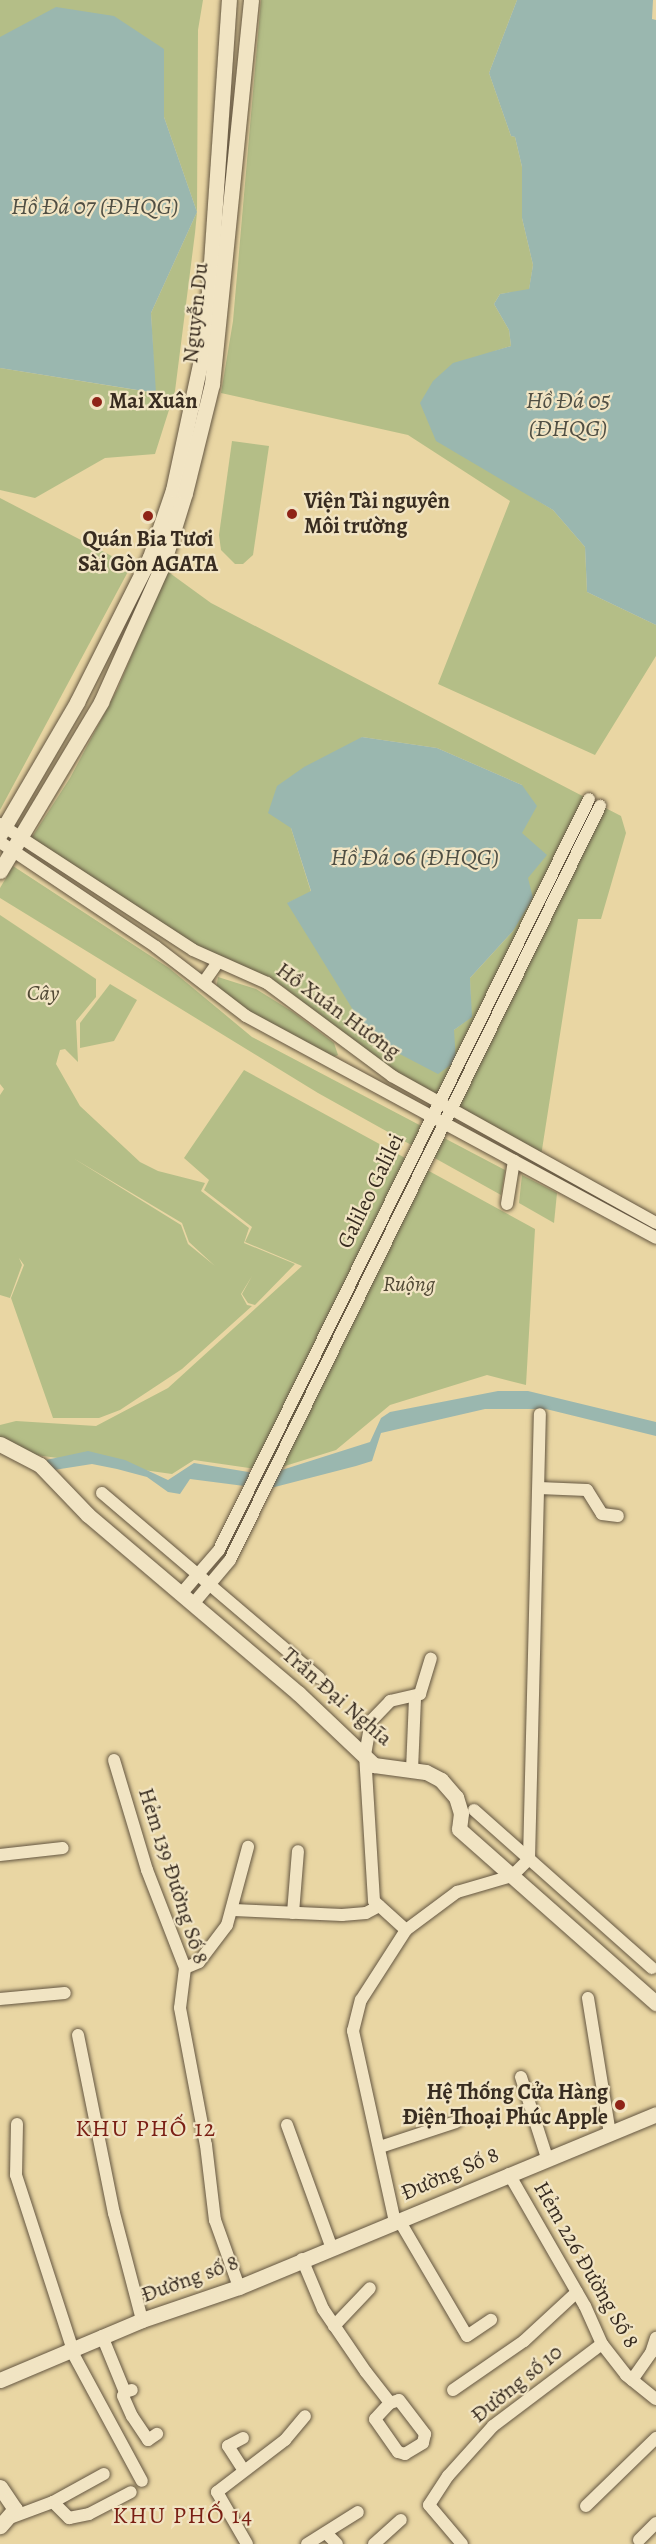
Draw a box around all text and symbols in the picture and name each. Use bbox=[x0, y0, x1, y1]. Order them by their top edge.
water label: Hồ Đá 07 (ĐHQG) bbox=[11, 193, 179, 221]
street label: Nguyễn Du bbox=[178, 261, 214, 365]
water label: Hồ Đá 05 (ĐHQG) bbox=[526, 387, 610, 443]
place label: Mai Xuân bbox=[109, 389, 198, 415]
marker: Mai Xuân bbox=[90, 395, 104, 409]
place label: Viện Tài nguyên Môi trường bbox=[304, 488, 450, 540]
marker: Viện Tài nguyên Môi trường bbox=[285, 507, 299, 521]
marker: Quán Bia Tươi Sài Gòn AGATA bbox=[141, 509, 155, 523]
place label: Quán Bia Tươi Sài Gòn AGATA bbox=[78, 526, 218, 578]
water label: Hồ Đá 06 (ĐHQG) bbox=[331, 844, 499, 872]
street label: Hồ Xuân Hương bbox=[271, 957, 405, 1065]
park label: Cây bbox=[27, 981, 59, 1007]
street label: Galileo Galilei bbox=[332, 1129, 410, 1253]
park label: Ruộng bbox=[383, 1272, 435, 1298]
street label: Trần Đại Nghĩa bbox=[277, 1642, 397, 1752]
street label: Hẻm 139 Đường Số 8 bbox=[132, 1785, 214, 1967]
place label: Hệ Thống Cửa Hàng Điện Thoại Phúc Apple bbox=[402, 2079, 608, 2130]
marker: Hệ Thống Cửa Hàng Điện Thoại Phúc Apple bbox=[613, 2098, 627, 2112]
district label: KHU PHỐ 12 bbox=[75, 2115, 217, 2143]
street label: Đường Số 8 bbox=[397, 2142, 503, 2206]
street label: Hẻm 226 Đường Số 8 bbox=[528, 2177, 644, 2353]
street label: Đường số 8 bbox=[138, 2249, 242, 2309]
street label: Đường số 10 bbox=[466, 2339, 568, 2429]
district label: KHU PHỐ 14 bbox=[112, 2502, 254, 2530]

